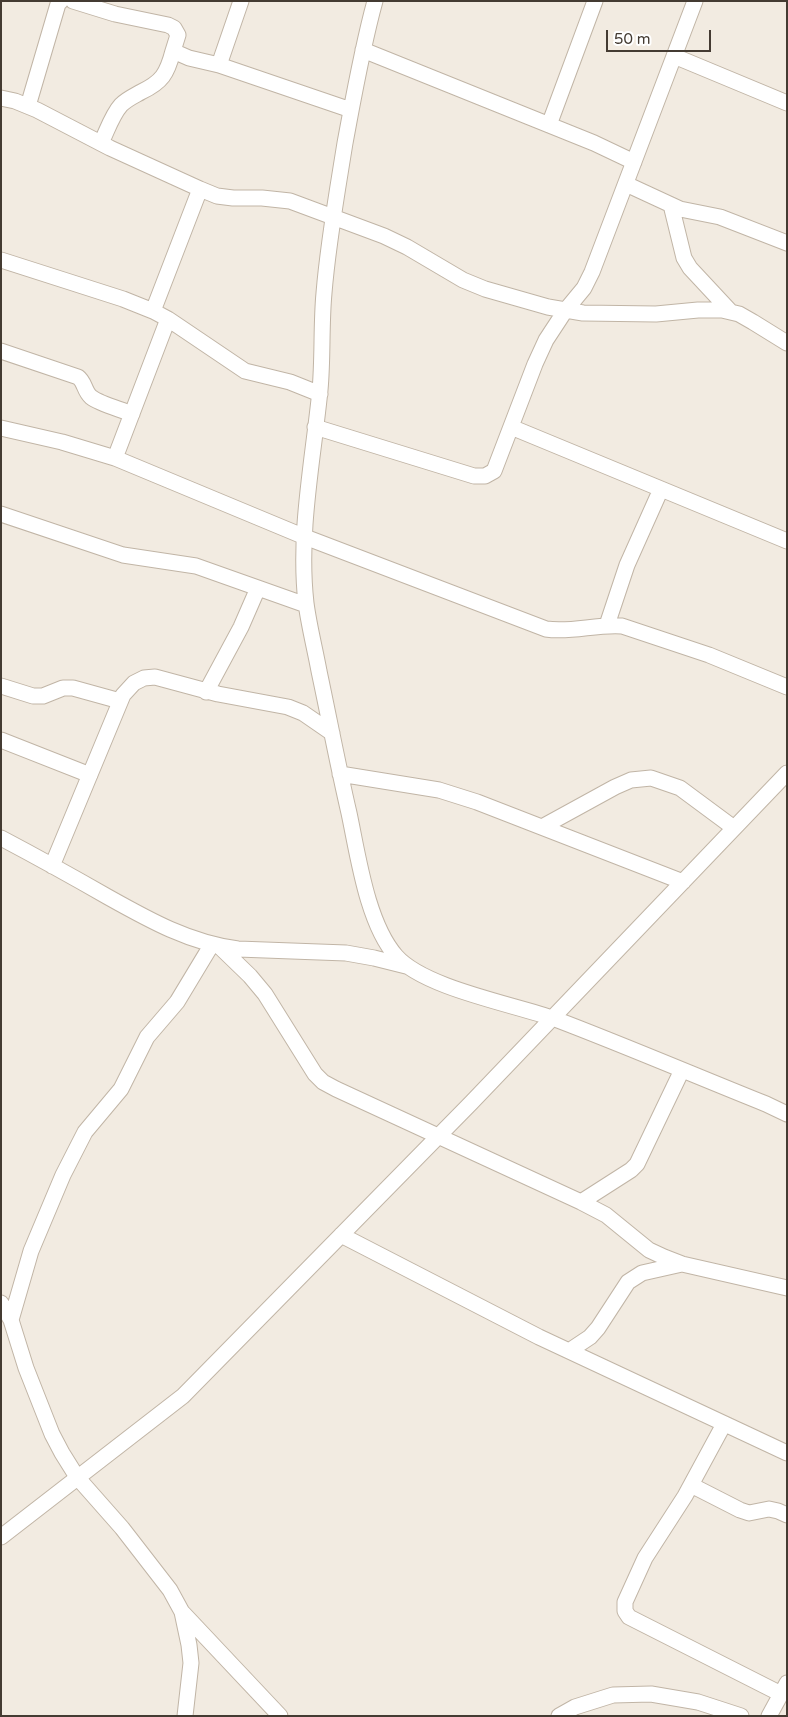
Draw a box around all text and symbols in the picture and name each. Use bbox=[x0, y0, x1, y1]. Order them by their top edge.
scale bar bbox=[608, 20, 713, 52]
text: 50 m bbox=[614, 30, 651, 48]

